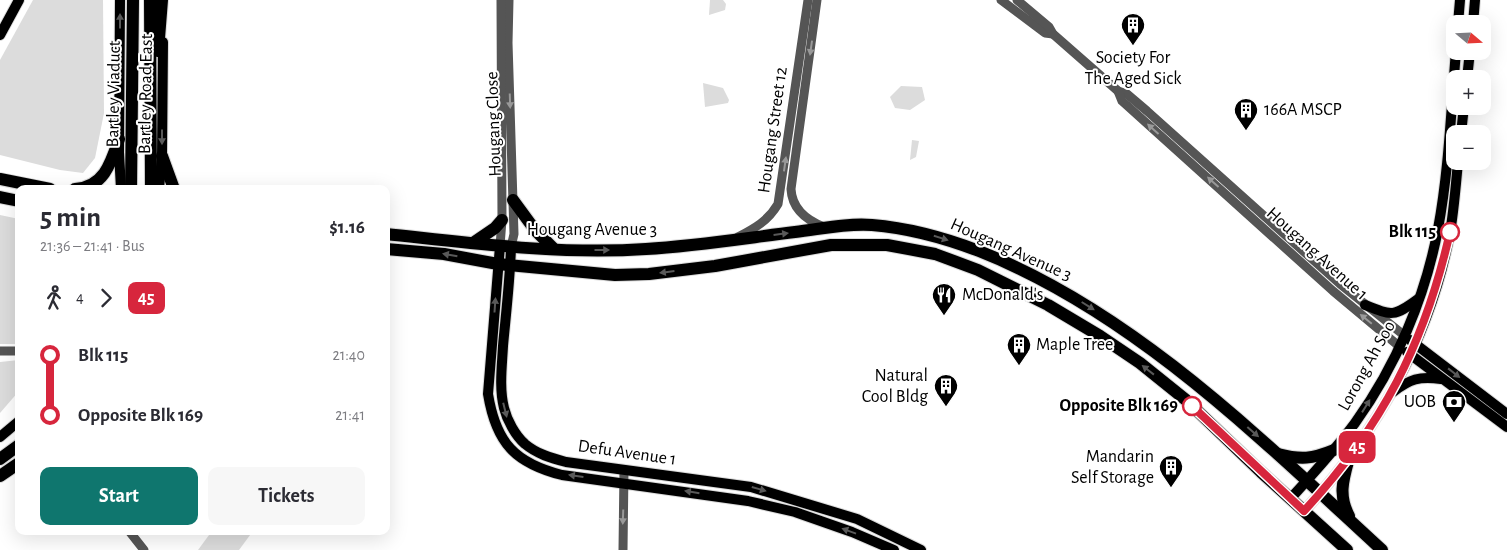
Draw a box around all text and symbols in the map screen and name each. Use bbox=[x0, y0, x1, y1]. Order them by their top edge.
one-way arrow bbox=[116, 12, 124, 28]
building icon: Society For The Aged Sick bbox=[1120, 12, 1146, 46]
north arrow bbox=[1446, 15, 1491, 60]
map controls bbox=[1446, 15, 1491, 170]
street label: Bartley Road East bbox=[136, 33, 156, 154]
street label: Bartley Viaduct bbox=[104, 40, 124, 148]
one-way arrow bbox=[806, 41, 814, 57]
place label: Society For The Aged Sick bbox=[1084, 49, 1182, 88]
street label: Hougang Street 12 bbox=[755, 66, 791, 194]
button: + bbox=[1446, 70, 1491, 115]
street label: Hougang Close bbox=[483, 71, 505, 177]
one-way arrow bbox=[506, 93, 514, 109]
building icon: 166A MSCP bbox=[1233, 97, 1259, 131]
place label: 166A MSCP bbox=[1264, 101, 1342, 119]
one-way arrow bbox=[1148, 123, 1160, 135]
button: − bbox=[1446, 125, 1491, 170]
one-way arrow bbox=[158, 129, 166, 145]
one-way arrow bbox=[781, 156, 789, 172]
one-way arrow bbox=[1207, 176, 1219, 188]
text: 5 min bbox=[40, 204, 101, 232]
street label: Hougang Avenue 1 bbox=[1263, 204, 1371, 304]
street label: Hougang Avenue 3 bbox=[948, 215, 1074, 285]
text: $1.16 bbox=[329, 218, 365, 237]
street label: Hougang Avenue 3 bbox=[527, 221, 657, 239]
marker: Blk 115 bbox=[1440, 222, 1460, 242]
place label: Blk 115 bbox=[1388, 223, 1436, 241]
one-way arrow bbox=[773, 230, 789, 238]
one-way arrow bbox=[934, 234, 949, 242]
text: 21:36 – 21:41 · Bus bbox=[40, 238, 145, 254]
one-way arrow bbox=[594, 246, 610, 254]
one-way arrow bbox=[441, 251, 457, 259]
one-way arrow bbox=[658, 268, 674, 276]
restaurant icon: McDonald's bbox=[931, 282, 957, 316]
icon: walk bbox=[40, 284, 68, 312]
icon: forward bbox=[92, 284, 120, 312]
place label: McDonald's bbox=[962, 286, 1044, 304]
text: 4 bbox=[76, 289, 84, 305]
text: 45 bbox=[138, 289, 155, 307]
one-way arrow bbox=[491, 296, 499, 312]
one-way arrow bbox=[1082, 301, 1095, 310]
one-way arrow bbox=[1360, 314, 1373, 325]
street label: Lorong Ah Soo bbox=[1335, 318, 1399, 414]
building icon: Maple Tree bbox=[1006, 332, 1032, 366]
place label: Maple Tree bbox=[1036, 336, 1113, 354]
text: Blk 115 bbox=[78, 346, 128, 365]
text: 21:40 bbox=[332, 347, 365, 363]
one-way arrow bbox=[1141, 365, 1155, 375]
place label: Natural Cool Bldg bbox=[862, 367, 928, 406]
one-way arrow bbox=[1447, 368, 1460, 379]
building icon: Natural Cool Bldg bbox=[933, 373, 959, 407]
bank icon: UOB bbox=[1441, 389, 1467, 423]
place label: UOB bbox=[1404, 393, 1436, 411]
marker: Opposite Blk 169 bbox=[1182, 396, 1202, 416]
place label: Opposite Blk 169 bbox=[1059, 397, 1178, 415]
one-way arrow bbox=[1361, 399, 1370, 412]
one-way arrow bbox=[501, 402, 509, 417]
text: Opposite Blk 169 bbox=[78, 406, 203, 425]
text: 21:41 bbox=[335, 407, 365, 423]
one-way arrow bbox=[1246, 427, 1259, 438]
line badge: 45 bbox=[1334, 431, 1380, 463]
street label: Defu Avenue 1 bbox=[577, 437, 677, 469]
text: 45 bbox=[1349, 438, 1365, 456]
place label: Mandarin Self Storage bbox=[1071, 448, 1154, 487]
building icon: Mandarin Self Storage bbox=[1158, 454, 1184, 488]
button: Start bbox=[40, 467, 198, 525]
button: Tickets bbox=[208, 467, 365, 525]
one-way arrow bbox=[567, 472, 583, 480]
one-way arrow bbox=[751, 486, 766, 494]
one-way arrow bbox=[684, 488, 700, 496]
one-way arrow bbox=[618, 509, 626, 525]
one-way arrow bbox=[842, 527, 857, 534]

